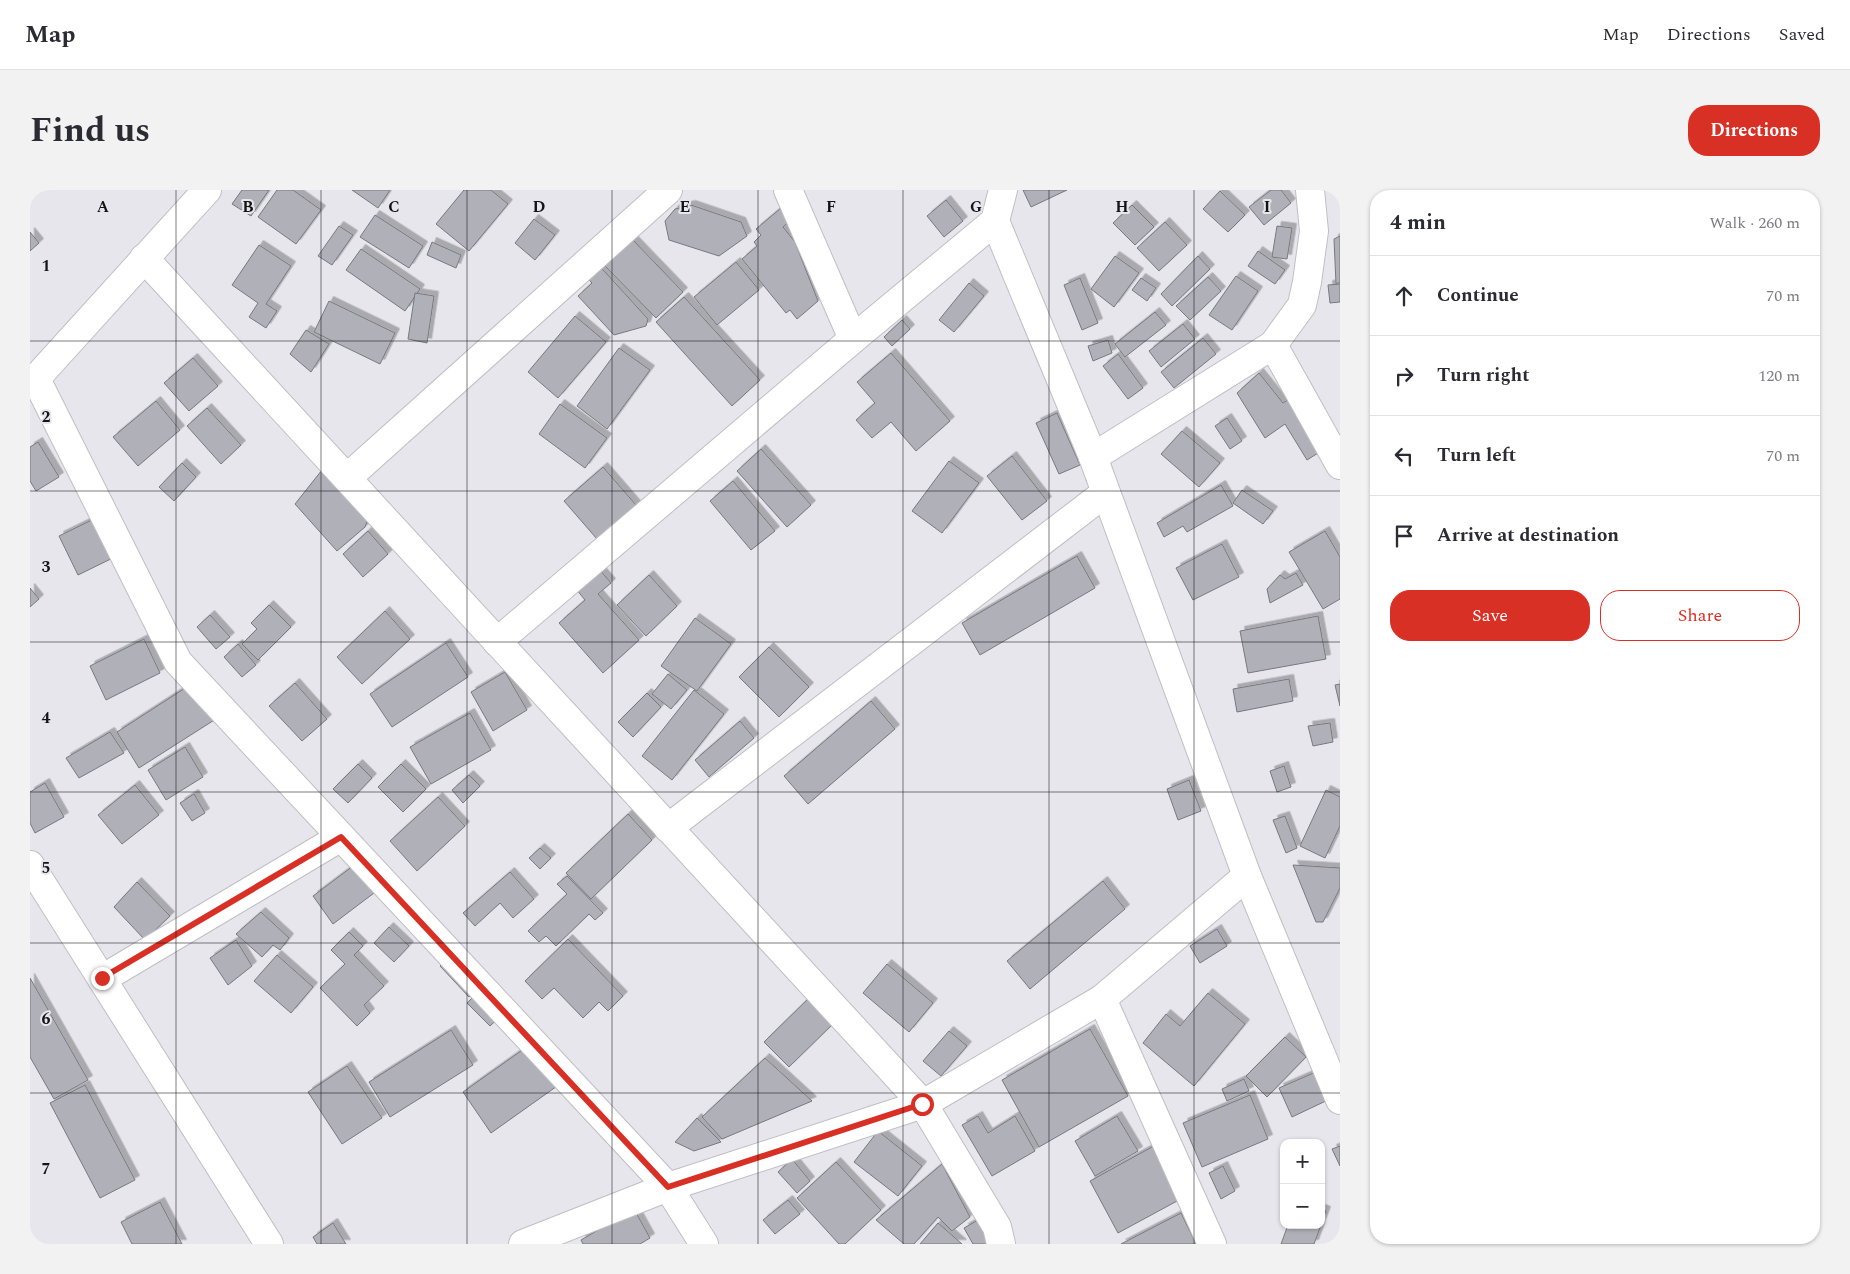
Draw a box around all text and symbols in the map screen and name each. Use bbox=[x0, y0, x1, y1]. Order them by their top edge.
text: Map bbox=[25, 17, 75, 53]
text: Map bbox=[1603, 21, 1639, 48]
text: Directions bbox=[1667, 21, 1751, 48]
text: Saved bbox=[1779, 21, 1825, 48]
text: Find us bbox=[30, 104, 150, 157]
button: Directions bbox=[1688, 105, 1820, 156]
text: A bbox=[97, 195, 110, 219]
text: B bbox=[242, 195, 254, 219]
text: C bbox=[388, 195, 400, 219]
text: D bbox=[533, 195, 546, 219]
text: E bbox=[680, 195, 690, 219]
text: F bbox=[826, 195, 836, 219]
text: G bbox=[970, 195, 982, 219]
text: H bbox=[1115, 195, 1129, 219]
text: I bbox=[1264, 195, 1270, 219]
text: 4 min bbox=[1390, 207, 1446, 239]
text: Walk · 260 m bbox=[1709, 211, 1800, 235]
text: 1 bbox=[42, 254, 50, 278]
text: Continue bbox=[1437, 281, 1519, 310]
icon: ahead bbox=[1390, 282, 1418, 310]
text: 70 m bbox=[1766, 284, 1800, 308]
text: Turn right bbox=[1437, 361, 1530, 390]
icon: right bbox=[1390, 362, 1418, 390]
text: 120 m bbox=[1758, 364, 1800, 388]
text: 2 bbox=[42, 405, 51, 429]
text: Turn left bbox=[1437, 441, 1516, 470]
icon: left bbox=[1390, 442, 1418, 470]
text: 70 m bbox=[1766, 444, 1800, 468]
text: Arrive at destination bbox=[1437, 521, 1619, 550]
icon: arrive bbox=[1390, 522, 1418, 550]
text: 3 bbox=[42, 555, 51, 579]
button: Save bbox=[1390, 590, 1590, 641]
button: Share bbox=[1600, 590, 1800, 641]
text: 4 bbox=[42, 706, 51, 730]
text: 5 bbox=[42, 856, 50, 880]
route end bbox=[91, 967, 114, 990]
text: 6 bbox=[42, 1007, 51, 1031]
route start bbox=[911, 1093, 934, 1116]
map controls bbox=[1280, 1139, 1325, 1229]
button: + bbox=[1280, 1139, 1325, 1184]
text: 7 bbox=[42, 1157, 51, 1181]
button: − bbox=[1280, 1184, 1325, 1229]

